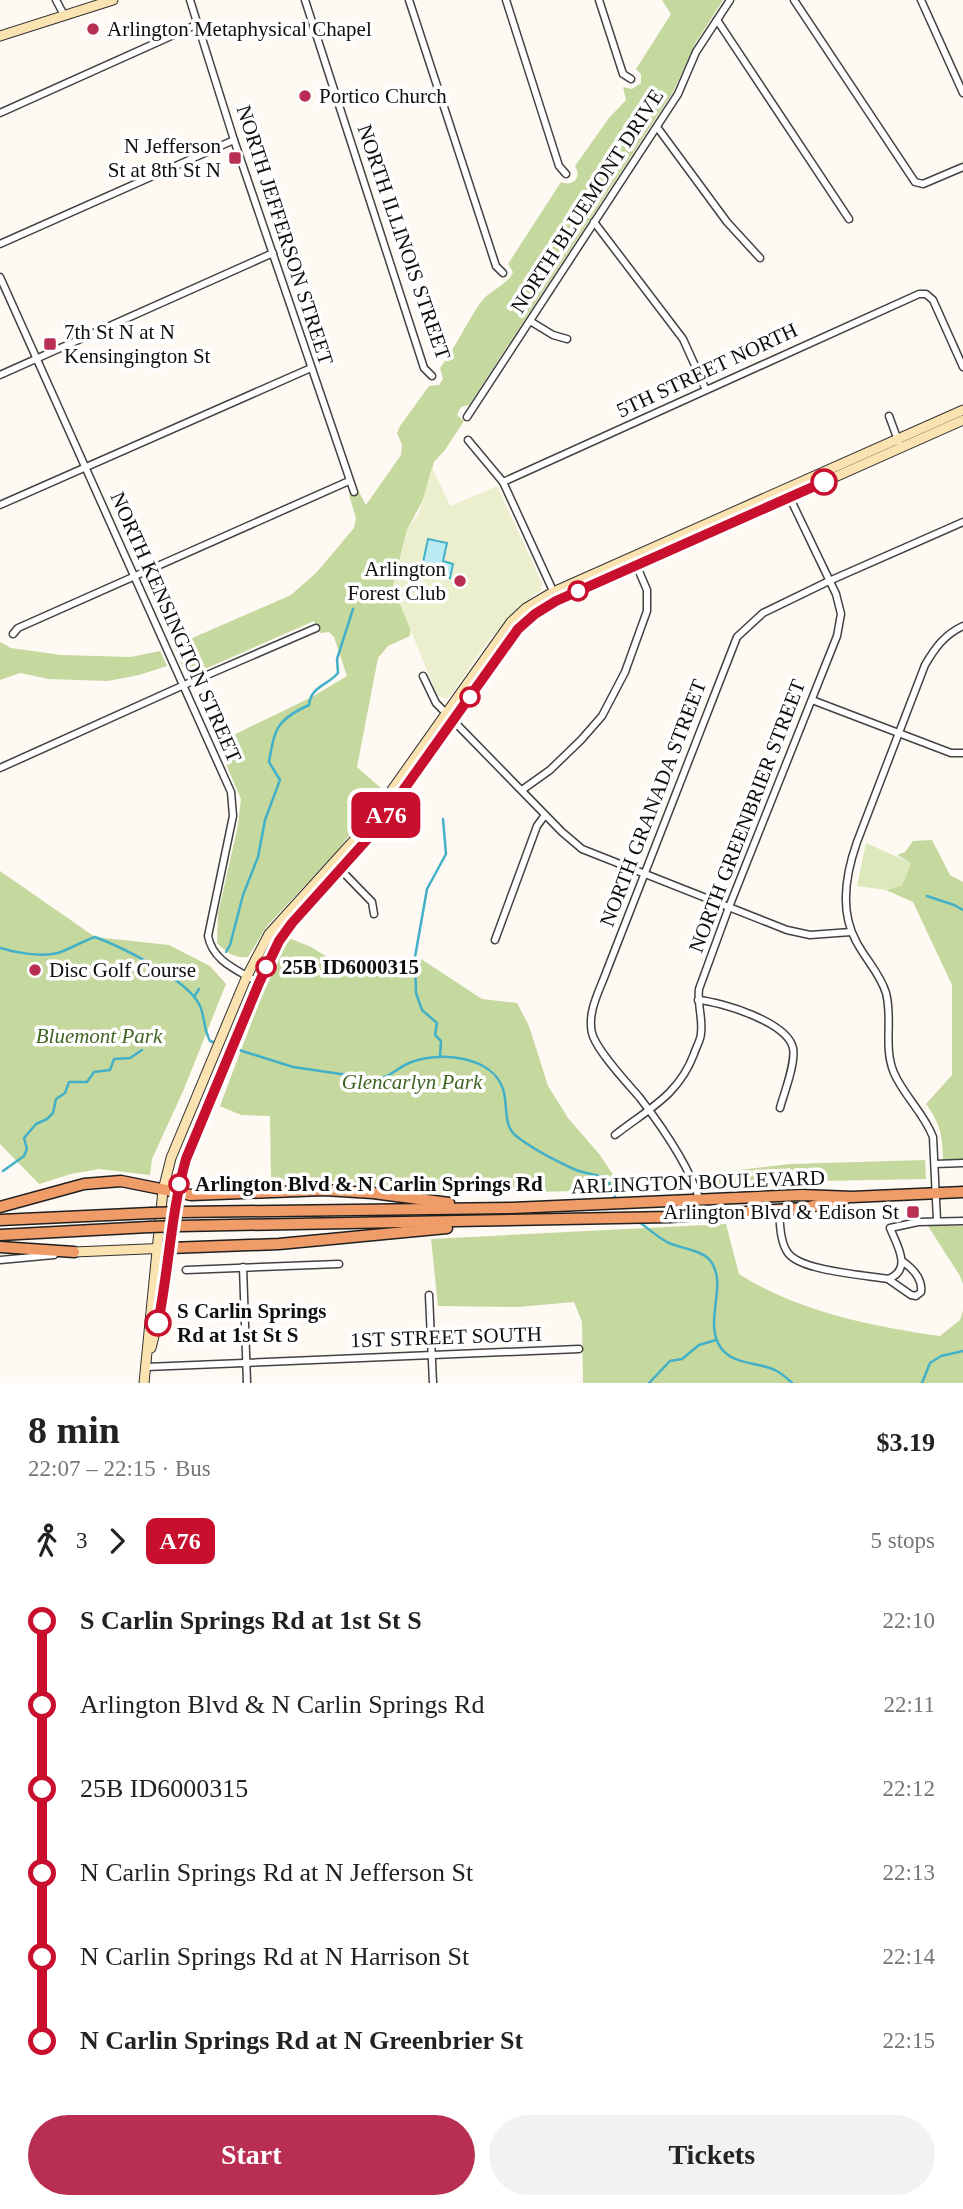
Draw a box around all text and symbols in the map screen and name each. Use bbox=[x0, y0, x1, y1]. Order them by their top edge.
place label: Arlington Metaphysical Chapel bbox=[107, 17, 372, 41]
marker: Arlington Metaphysical Chapel bbox=[85, 21, 101, 37]
place label: Portico Church bbox=[319, 84, 447, 108]
street label: NORTH BLUEMONT DRIVE bbox=[506, 85, 668, 317]
marker: Portico Church bbox=[297, 88, 313, 104]
street label: NORTH JEFFERSON STREET bbox=[232, 102, 338, 368]
street label: NORTH ILLINOIS STREET bbox=[352, 121, 456, 363]
place label: N Jefferson St at 8th St N bbox=[108, 134, 221, 182]
marker: N Jefferson St at 8th St N bbox=[227, 150, 243, 166]
street label: 5TH STREET NORTH bbox=[613, 318, 801, 422]
place label: 7th St N at N Kensingington St bbox=[64, 320, 211, 368]
marker: 7th St N at N Kensingington St bbox=[42, 336, 58, 352]
unlabelled marker bbox=[811, 469, 837, 495]
street label: NORTH KENSINGTON STREET bbox=[105, 488, 247, 766]
place label: Arlington Forest Club bbox=[347, 557, 446, 605]
marker: Arlington Forest Club bbox=[452, 573, 468, 589]
unlabelled marker bbox=[568, 581, 588, 601]
street label: NORTH GRANADA STREET bbox=[595, 676, 711, 930]
street label: NORTH GREENBRIER STREET bbox=[684, 676, 810, 956]
unlabelled marker bbox=[460, 687, 480, 707]
line badge: A76 bbox=[346, 792, 426, 838]
text: A76 bbox=[365, 802, 407, 828]
place label: 25B ID6000315 bbox=[282, 955, 419, 979]
marker: 25B ID6000315 bbox=[256, 957, 276, 977]
place label: Disc Golf Course bbox=[49, 958, 196, 982]
marker: Disc Golf Course bbox=[27, 962, 43, 978]
park label: Bluemont Park bbox=[36, 1024, 163, 1048]
park label: Glencarlyn Park bbox=[342, 1070, 483, 1094]
street label: ARLINGTON BOULEVARD bbox=[571, 1166, 825, 1198]
place label: Arlington Blvd & N Carlin Springs Rd bbox=[195, 1172, 543, 1196]
marker: Arlington Blvd & N Carlin Springs Rd bbox=[169, 1174, 189, 1194]
place label: Arlington Blvd & Edison St bbox=[663, 1200, 899, 1224]
marker: Arlington Blvd & Edison St bbox=[905, 1204, 921, 1220]
place label: S Carlin Springs Rd at 1st St S bbox=[177, 1299, 326, 1347]
marker: S Carlin Springs Rd at 1st St S bbox=[145, 1310, 171, 1336]
street label: 1ST STREET SOUTH bbox=[350, 1322, 542, 1352]
text: 8 min bbox=[28, 1409, 120, 1451]
text: $3.19 bbox=[877, 1428, 935, 1457]
text: 22:07 – 22:15 · Bus bbox=[28, 1456, 211, 1481]
icon: walk bbox=[28, 1522, 66, 1560]
icon: forward bbox=[98, 1522, 136, 1560]
text: 3 bbox=[76, 1528, 88, 1553]
text: A76 bbox=[160, 1528, 201, 1554]
text: 5 stops bbox=[870, 1528, 935, 1553]
text: S Carlin Springs Rd at 1st St S bbox=[80, 1606, 422, 1635]
text: 22:10 bbox=[883, 1608, 935, 1633]
text: Arlington Blvd & N Carlin Springs Rd bbox=[80, 1690, 484, 1719]
text: 22:11 bbox=[883, 1692, 935, 1717]
text: 25B ID6000315 bbox=[80, 1774, 248, 1803]
text: 22:12 bbox=[883, 1776, 935, 1801]
text: N Carlin Springs Rd at N Jefferson St bbox=[80, 1858, 473, 1887]
text: 22:13 bbox=[883, 1860, 935, 1885]
text: N Carlin Springs Rd at N Harrison St bbox=[80, 1942, 469, 1971]
text: 22:14 bbox=[883, 1944, 935, 1969]
text: N Carlin Springs Rd at N Greenbrier St bbox=[80, 2026, 523, 2055]
text: 22:15 bbox=[883, 2028, 935, 2053]
button: Start bbox=[28, 2115, 475, 2195]
button: Tickets bbox=[489, 2115, 935, 2195]

